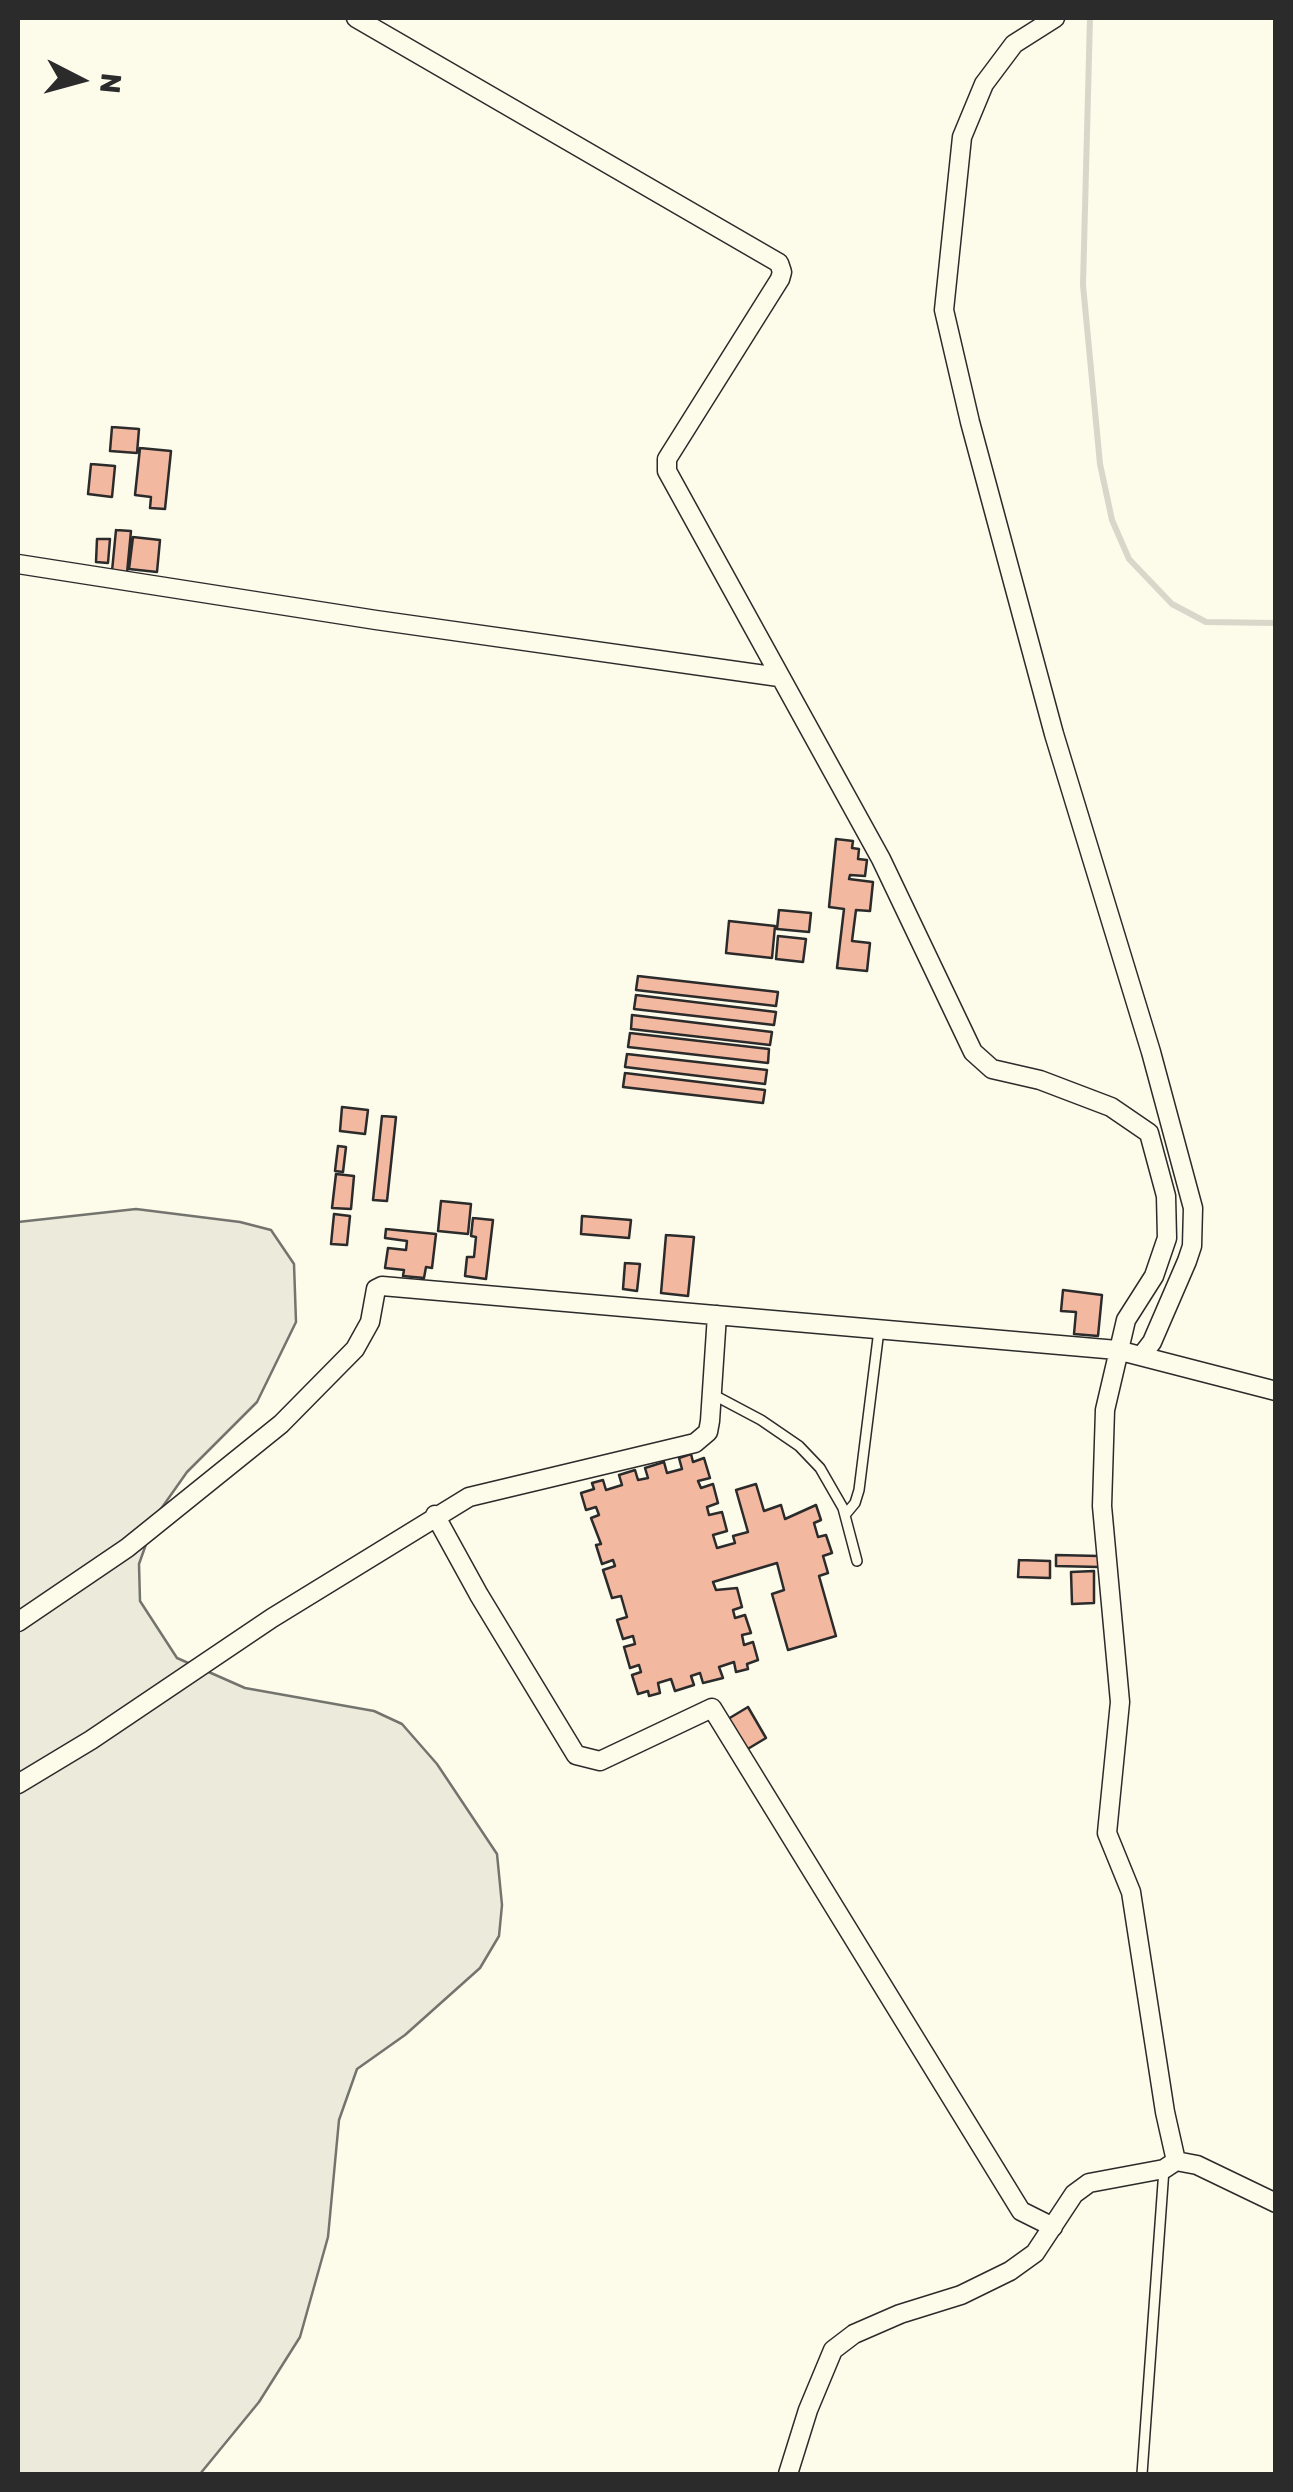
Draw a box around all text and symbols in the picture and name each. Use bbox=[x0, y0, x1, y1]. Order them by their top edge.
north arrow bbox=[30, 30, 130, 130]
text: N bbox=[93, 71, 128, 95]

